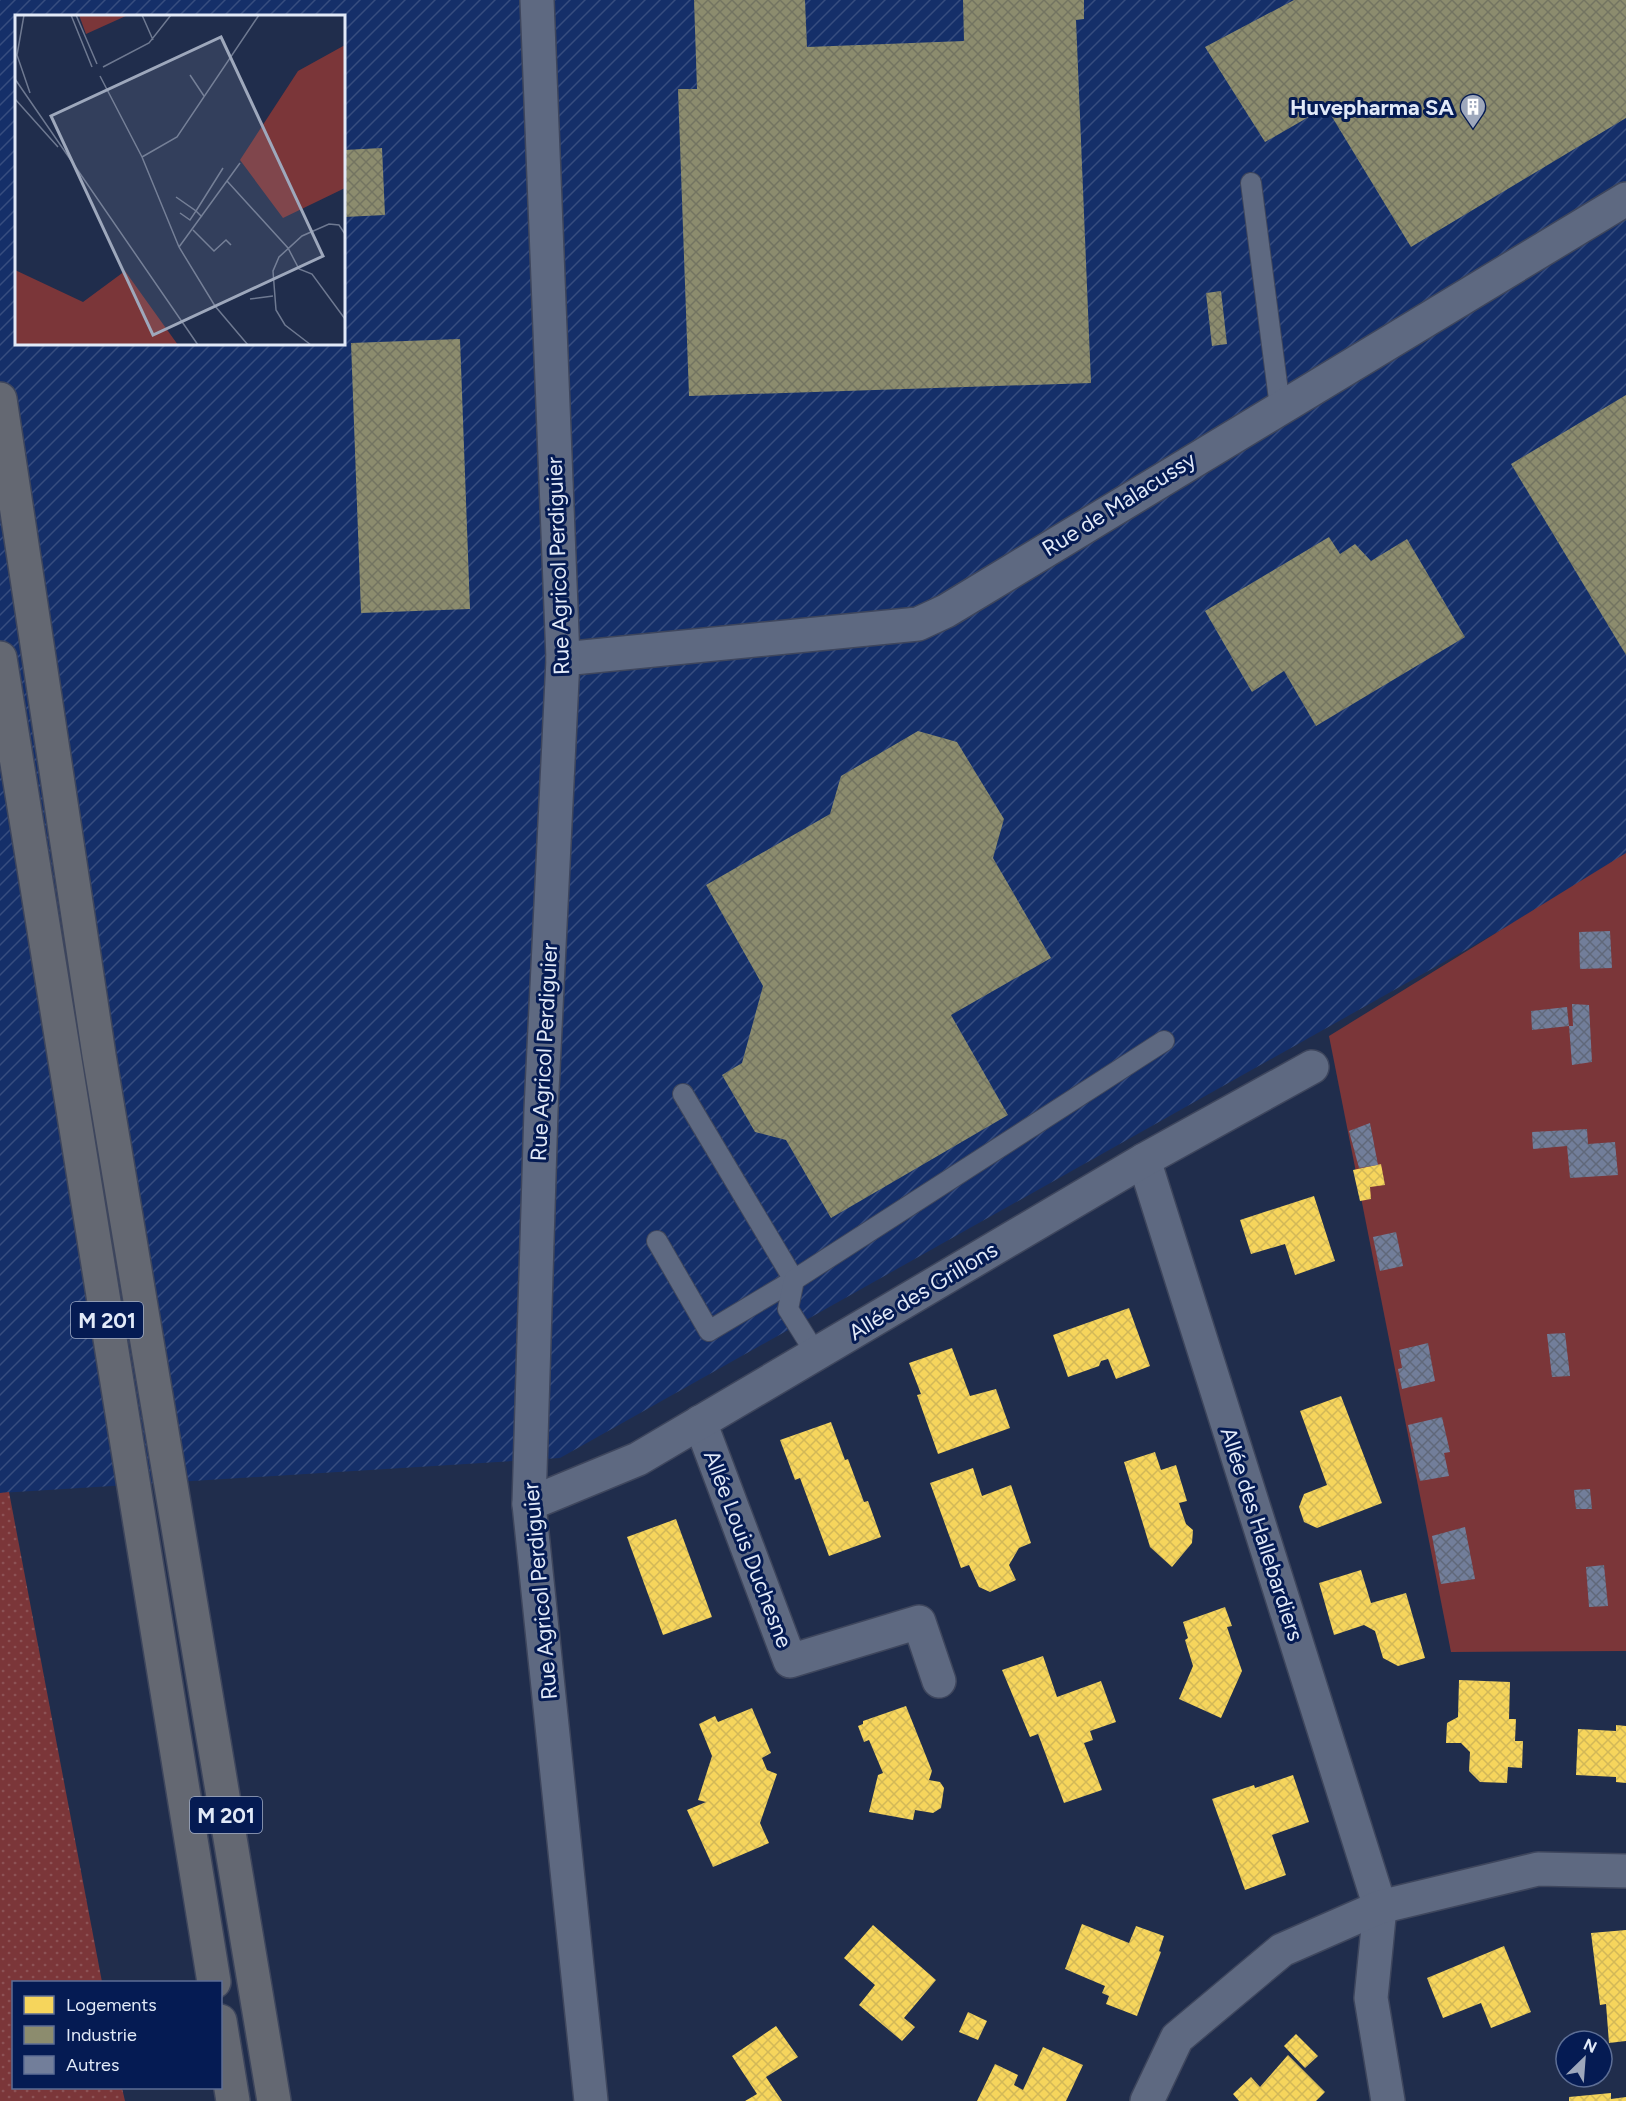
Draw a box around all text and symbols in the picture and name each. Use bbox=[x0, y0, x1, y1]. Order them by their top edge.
inset map bbox=[15, 15, 345, 345]
building icon: Huvepharma SA bbox=[1458, 92, 1488, 130]
place label: Huvepharma SA bbox=[1290, 94, 1454, 121]
street label: Rue de Malacussy bbox=[1037, 446, 1201, 562]
street label: Rue Agricol Perdiguier bbox=[541, 456, 575, 676]
street label: Rue Agricol Perdiguier bbox=[525, 942, 563, 1162]
street label: Allée des Grillons bbox=[844, 1236, 1002, 1346]
road number: M 201 bbox=[71, 1302, 143, 1338]
street label: Allée des Hallebardiers bbox=[1215, 1424, 1309, 1644]
street label: Allée Louis Duchesne bbox=[698, 1446, 798, 1652]
street label: Rue Agricol Perdiguier bbox=[517, 1481, 563, 1701]
road number: M 201 bbox=[190, 1797, 262, 1833]
legend bbox=[12, 1981, 222, 2089]
text: Logements bbox=[66, 1994, 157, 2016]
text: Industrie bbox=[66, 2024, 137, 2046]
north arrow bbox=[1554, 2029, 1614, 2089]
text: N bbox=[1581, 2035, 1600, 2057]
text: Autres bbox=[66, 2054, 119, 2076]

